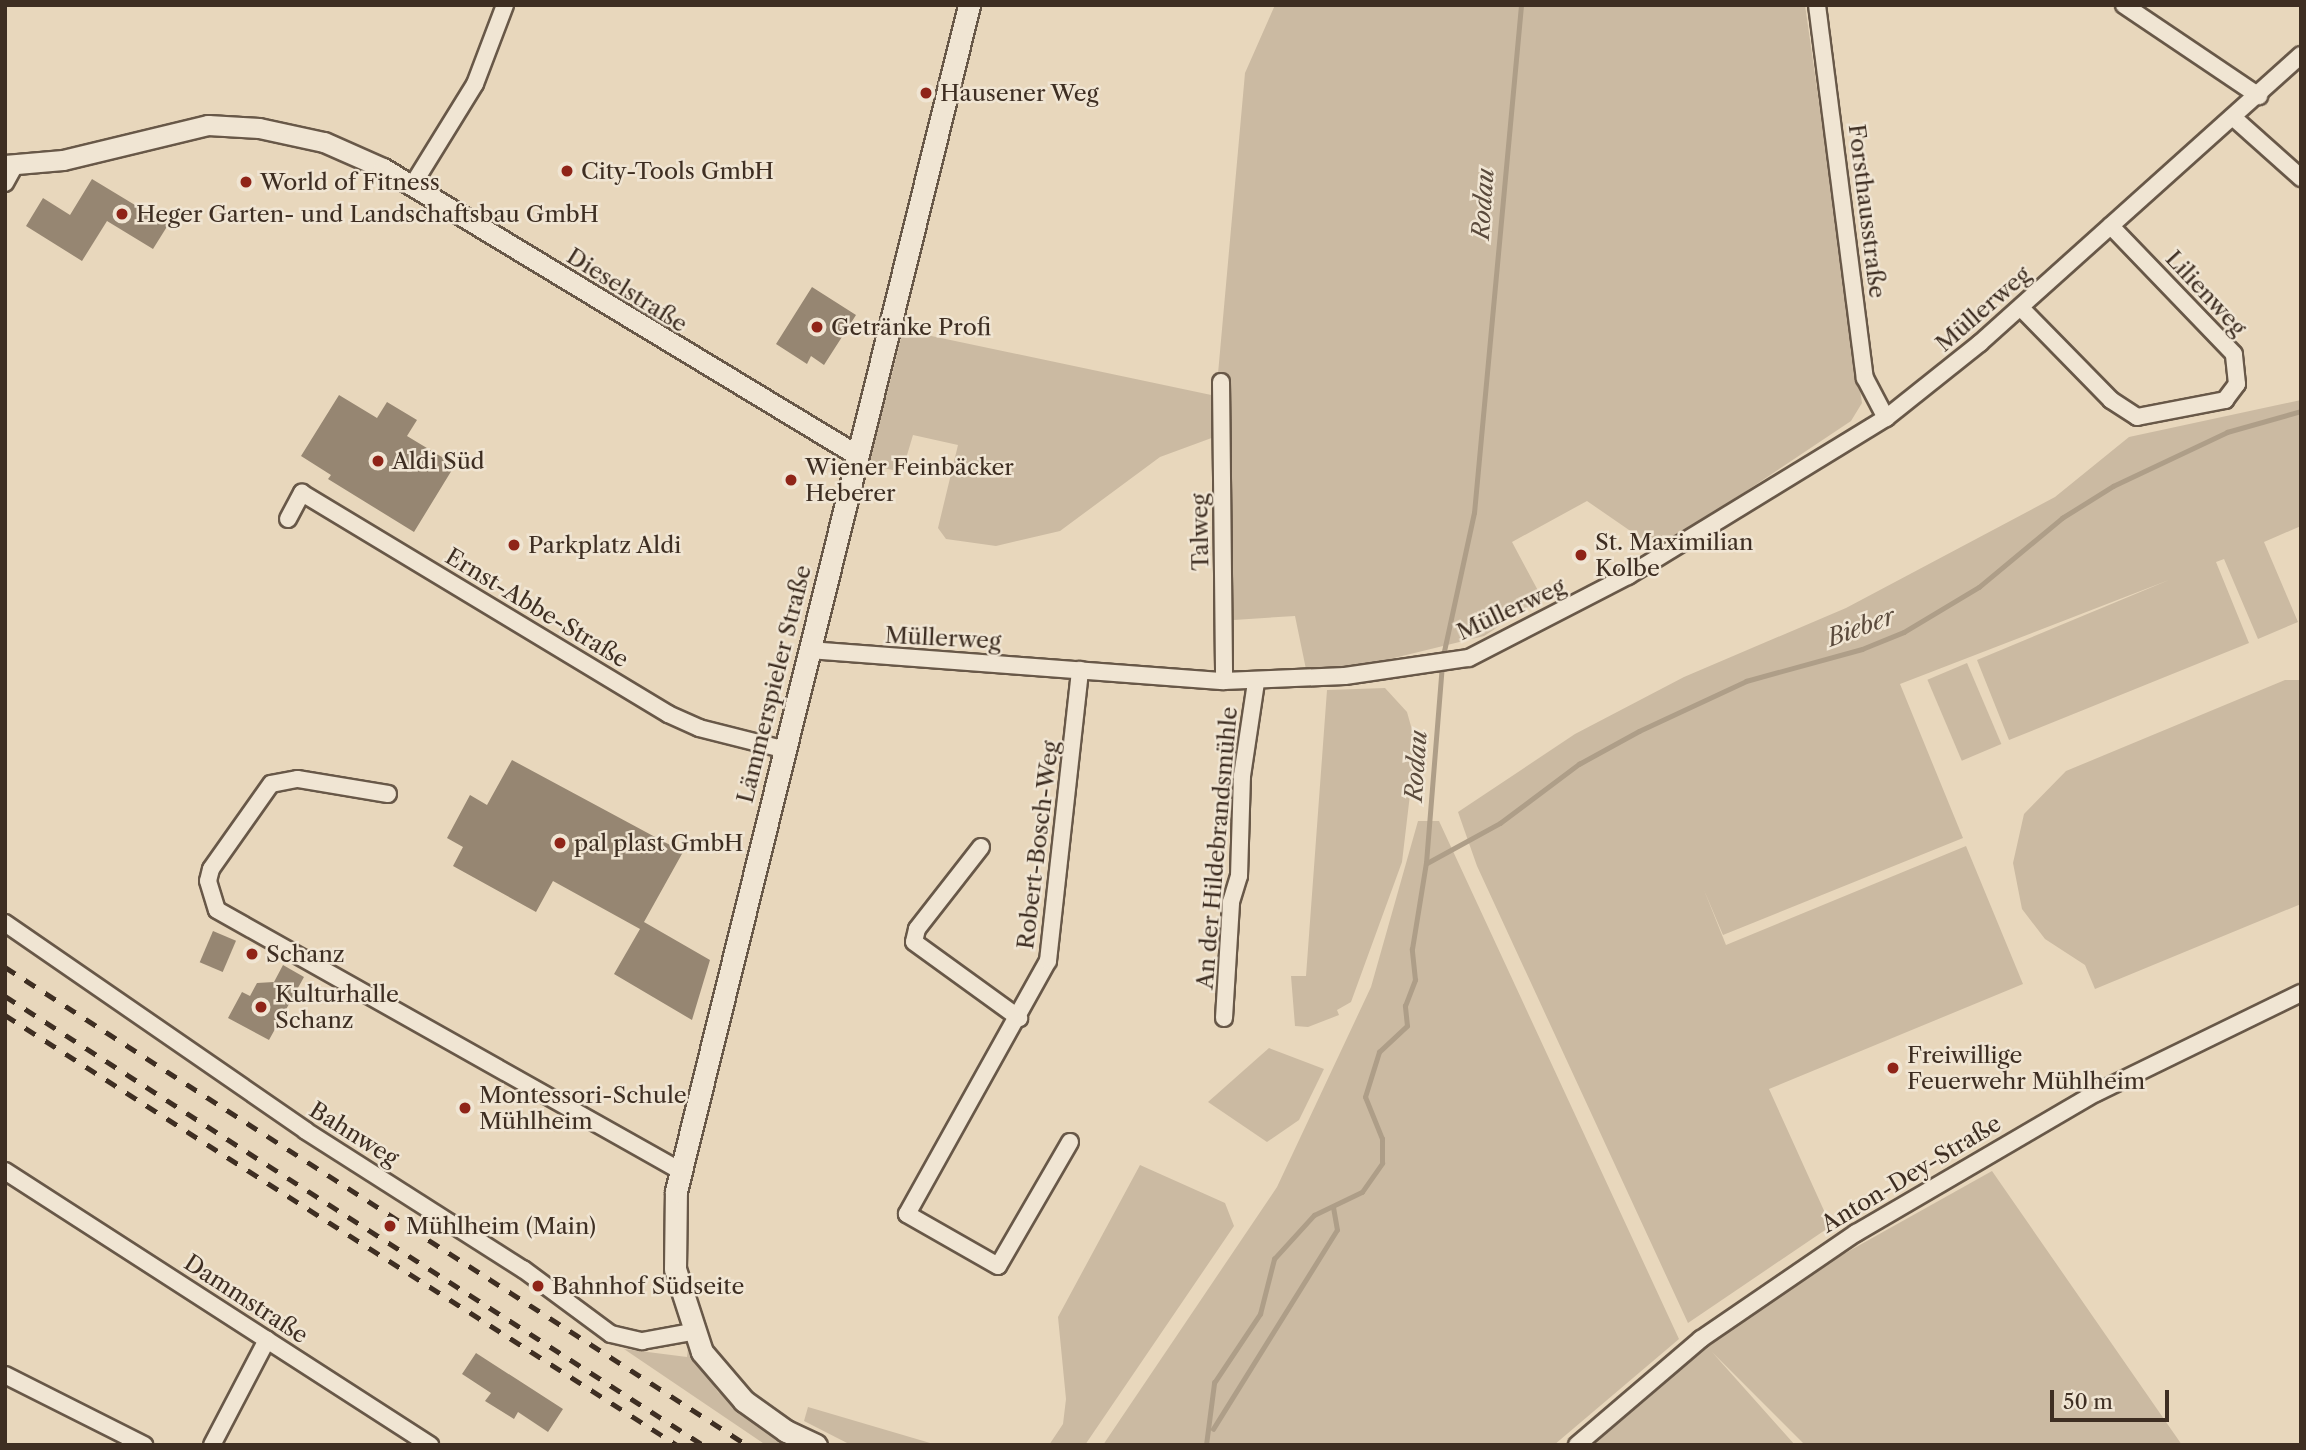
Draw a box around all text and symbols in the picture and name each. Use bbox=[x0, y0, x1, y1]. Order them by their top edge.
place label: Hausener Weg bbox=[940, 79, 1100, 107]
marker: Hausener Weg bbox=[918, 85, 934, 101]
street label: Forsthausstraße bbox=[1843, 122, 1891, 300]
place label: City-Tools GmbH bbox=[581, 157, 774, 185]
marker: City-Tools GmbH bbox=[559, 163, 575, 179]
place label: World of Fitness bbox=[260, 168, 440, 196]
water label: Rodau bbox=[1466, 168, 1500, 240]
marker: World of Fitness bbox=[238, 174, 254, 190]
place label: Heger Garten- und Landschaftsbau GmbH bbox=[136, 200, 599, 228]
marker: Heger Garten- und Landschaftsbau GmbH bbox=[114, 206, 130, 222]
street label: Dieselstraße bbox=[562, 242, 692, 338]
street label: Lilienweg bbox=[2160, 245, 2252, 341]
street label: Müllerweg bbox=[1930, 260, 2036, 358]
place label: Getränke Profi bbox=[831, 313, 991, 341]
marker: Getränke Profi bbox=[809, 319, 825, 335]
place label: Aldi Süd bbox=[392, 447, 485, 475]
marker: Aldi Süd bbox=[370, 453, 386, 469]
place label: Wiener Feinbäcker Heberer bbox=[805, 453, 1014, 507]
marker: Wiener Feinbäcker Heberer bbox=[783, 472, 799, 488]
street label: Talweg bbox=[1186, 493, 1214, 571]
place label: St. Maximilian Kolbe bbox=[1595, 528, 1753, 582]
place label: Parkplatz Aldi bbox=[528, 531, 682, 559]
marker: Parkplatz Aldi bbox=[506, 537, 522, 553]
street label: Ernst-Abbe-Straße bbox=[440, 542, 634, 674]
marker: St. Maximilian Kolbe bbox=[1573, 547, 1589, 563]
street label: Lämmerspieler Straße bbox=[731, 562, 817, 806]
street label: Müllerweg bbox=[1452, 572, 1570, 646]
water label: Bieber bbox=[1823, 601, 1899, 653]
street label: Müllerweg bbox=[884, 621, 1002, 655]
street label: An der Hildebrandsmühle bbox=[1191, 705, 1243, 991]
water label: Rodau bbox=[1399, 730, 1433, 802]
street label: Robert-Bosch-Weg bbox=[1012, 739, 1064, 951]
place label: pal plast GmbH bbox=[574, 829, 744, 857]
marker: pal plast GmbH bbox=[552, 835, 568, 851]
place label: Schanz bbox=[266, 940, 345, 968]
marker: Schanz bbox=[244, 946, 260, 962]
place label: Kulturhalle Schanz bbox=[275, 980, 399, 1034]
marker: Kulturhalle Schanz bbox=[253, 999, 269, 1015]
place label: Freiwillige Feuerwehr Mühlheim bbox=[1907, 1041, 2146, 1095]
marker: Freiwillige Feuerwehr Mühlheim bbox=[1885, 1060, 1901, 1076]
place label: Montessori-Schule Mühlheim bbox=[479, 1081, 687, 1135]
street label: Bahnweg bbox=[304, 1096, 404, 1172]
marker: Montessori-Schule Mühlheim bbox=[457, 1100, 473, 1116]
street label: Anton-Dey-Straße bbox=[1816, 1109, 2006, 1239]
place label: Mühlheim (Main) bbox=[406, 1212, 596, 1240]
marker: Mühlheim (Main) bbox=[380, 1216, 400, 1236]
street label: Dammstraße bbox=[179, 1249, 313, 1349]
place label: Bahnhof Südseite bbox=[552, 1272, 744, 1300]
marker: Bahnhof Südseite bbox=[530, 1278, 546, 1294]
scale bar bbox=[2054, 1376, 2173, 1420]
text: 50 m bbox=[2063, 1389, 2113, 1414]

